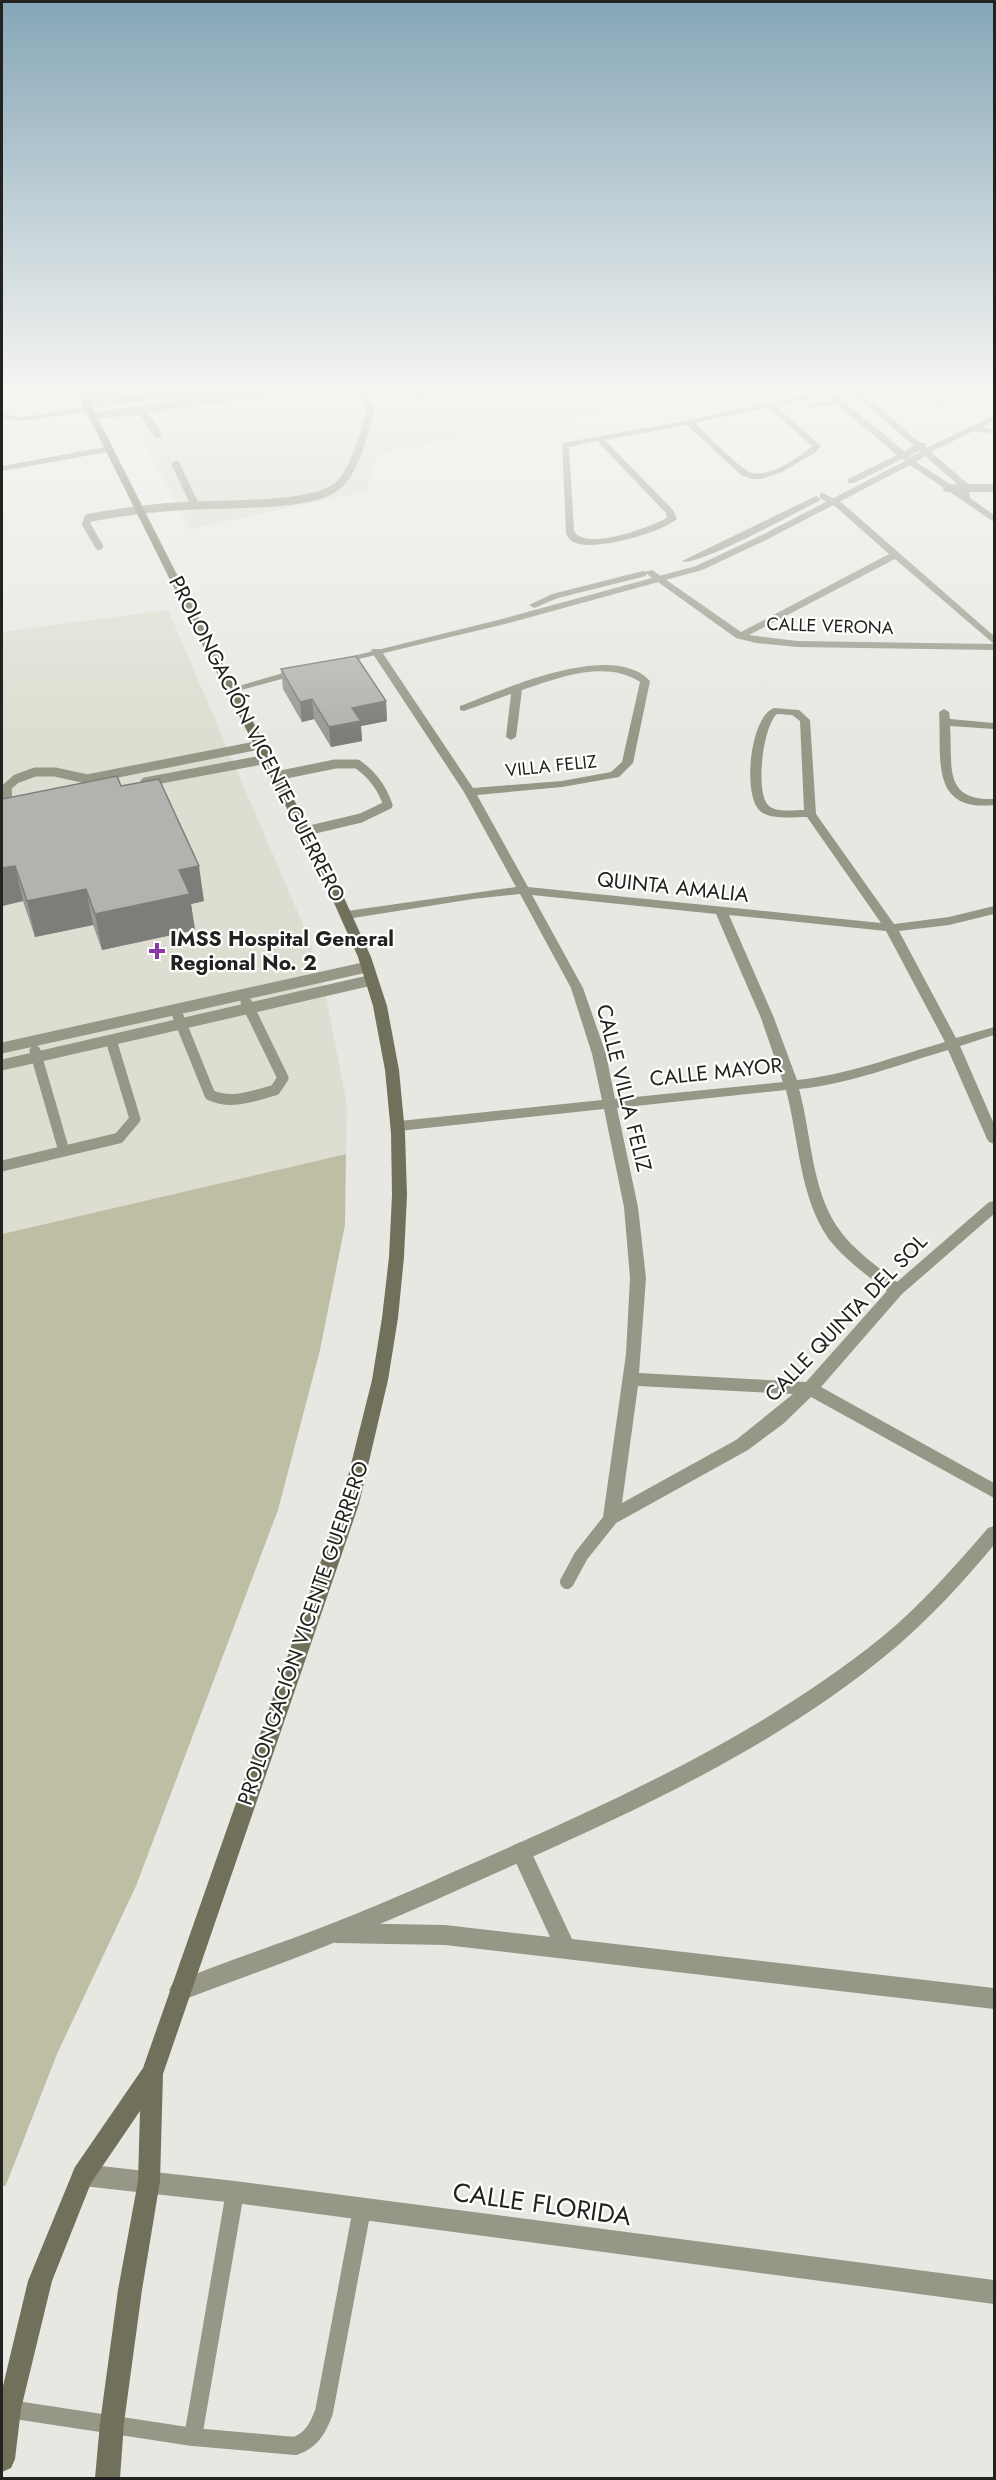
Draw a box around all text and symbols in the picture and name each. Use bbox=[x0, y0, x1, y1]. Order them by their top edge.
street label: PROLONGACIÓN VICENTE GUERRERO bbox=[161, 571, 353, 907]
street label: CALLE VERONA bbox=[766, 611, 894, 641]
street label: VILLA FELIZ bbox=[504, 748, 598, 784]
street label: QUINTA AMALIA bbox=[596, 864, 750, 910]
place label: IMSS Hospital General Regional No. 2 bbox=[170, 924, 394, 978]
marker: IMSS Hospital General Regional No. 2 bbox=[148, 942, 166, 960]
street label: CALLE VILLA FELIZ bbox=[589, 1001, 659, 1175]
street label: CALLE MAYOR bbox=[648, 1050, 784, 1094]
street label: CALLE QUINTA DEL SOL bbox=[758, 1227, 935, 1409]
street label: PROLONGACIÓN VICENTE GUERRERO bbox=[230, 1457, 376, 1809]
street label: CALLE FLORIDA bbox=[450, 2173, 634, 2235]

